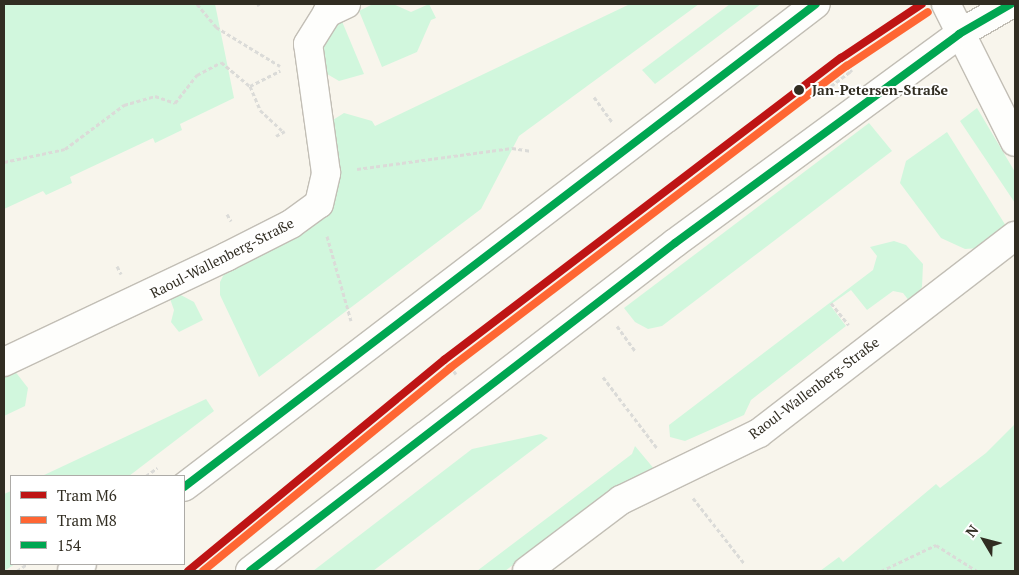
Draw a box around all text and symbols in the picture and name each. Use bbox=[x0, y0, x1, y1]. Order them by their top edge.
marker: Jan-Petersen-Straße bbox=[790, 81, 808, 99]
place label: Jan-Petersen-Straße bbox=[812, 82, 948, 98]
street label: Raoul-Wallenberg-Straße bbox=[147, 214, 297, 302]
street label: Raoul-Wallenberg-Straße bbox=[746, 334, 882, 442]
legend bbox=[10, 475, 185, 565]
text: Tram M6 bbox=[57, 485, 117, 505]
text: Tram M8 bbox=[57, 510, 117, 530]
north arrow bbox=[959, 515, 1009, 565]
text: N bbox=[961, 521, 982, 541]
text: 154 bbox=[57, 535, 81, 555]

